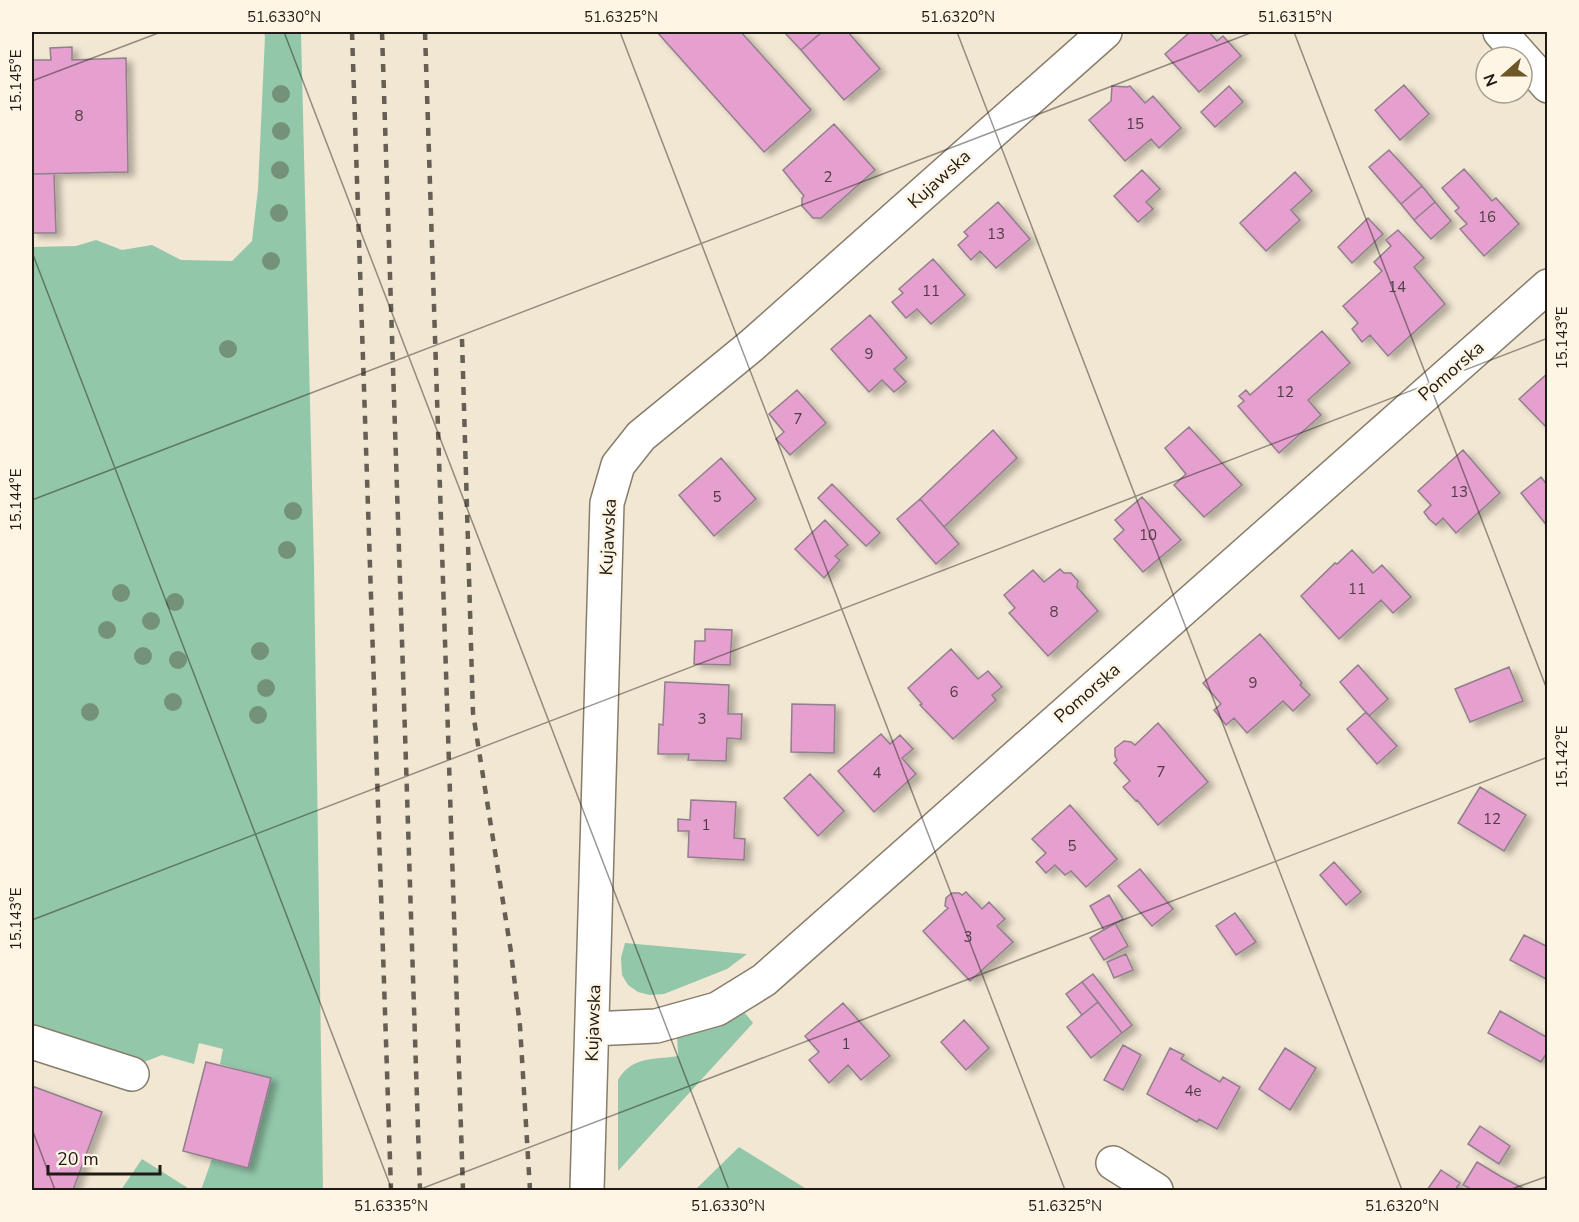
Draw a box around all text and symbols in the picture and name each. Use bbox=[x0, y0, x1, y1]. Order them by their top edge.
text: 51.6330°N bbox=[247, 7, 321, 27]
text: 51.6325°N bbox=[584, 7, 658, 27]
text: 51.6320°N bbox=[921, 7, 995, 27]
text: 51.6315°N bbox=[1258, 7, 1332, 27]
north arrow bbox=[1474, 45, 1534, 105]
text: 15.145°E bbox=[6, 50, 26, 112]
text: N bbox=[1479, 70, 1503, 90]
house number: 8 bbox=[74, 106, 84, 126]
house number: 15 bbox=[1126, 114, 1144, 134]
street label: Kujawska bbox=[902, 144, 976, 214]
house number: 2 bbox=[823, 167, 833, 187]
house number: 16 bbox=[1478, 207, 1496, 227]
house number: 13 bbox=[987, 224, 1005, 244]
house number: 14 bbox=[1388, 277, 1406, 297]
house number: 11 bbox=[922, 281, 940, 301]
text: 15.143°E bbox=[1552, 307, 1572, 369]
street label: Pomorska bbox=[1413, 336, 1489, 406]
house number: 9 bbox=[864, 344, 874, 364]
house number: 12 bbox=[1276, 382, 1294, 402]
house number: 7 bbox=[793, 409, 803, 429]
text: 15.144°E bbox=[6, 469, 26, 531]
house number: 13 bbox=[1450, 482, 1468, 502]
house number: 5 bbox=[712, 487, 722, 507]
street label: Kujawska bbox=[594, 498, 622, 576]
house number: 10 bbox=[1139, 525, 1157, 545]
house number: 11 bbox=[1348, 579, 1366, 599]
house number: 8 bbox=[1049, 602, 1059, 622]
street label: Pomorska bbox=[1049, 658, 1125, 728]
house number: 9 bbox=[1248, 673, 1258, 693]
house number: 6 bbox=[949, 682, 959, 702]
house number: 3 bbox=[697, 709, 707, 729]
text: 15.142°E bbox=[1552, 726, 1572, 788]
house number: 7 bbox=[1156, 762, 1166, 782]
house number: 4 bbox=[872, 763, 882, 783]
house number: 12 bbox=[1483, 809, 1501, 829]
house number: 1 bbox=[701, 815, 711, 835]
house number: 5 bbox=[1067, 836, 1077, 856]
text: 15.143°E bbox=[6, 888, 26, 950]
house number: 3 bbox=[963, 927, 973, 947]
street label: Kujawska bbox=[580, 984, 606, 1062]
house number: 1 bbox=[841, 1034, 851, 1054]
house number: 4e bbox=[1185, 1081, 1202, 1101]
scale bar bbox=[48, 1138, 160, 1176]
text: 20 m bbox=[57, 1147, 99, 1171]
text: 51.6335°N bbox=[354, 1196, 428, 1216]
text: 51.6330°N bbox=[691, 1196, 765, 1216]
text: 51.6325°N bbox=[1028, 1196, 1102, 1216]
text: 51.6320°N bbox=[1365, 1196, 1439, 1216]

